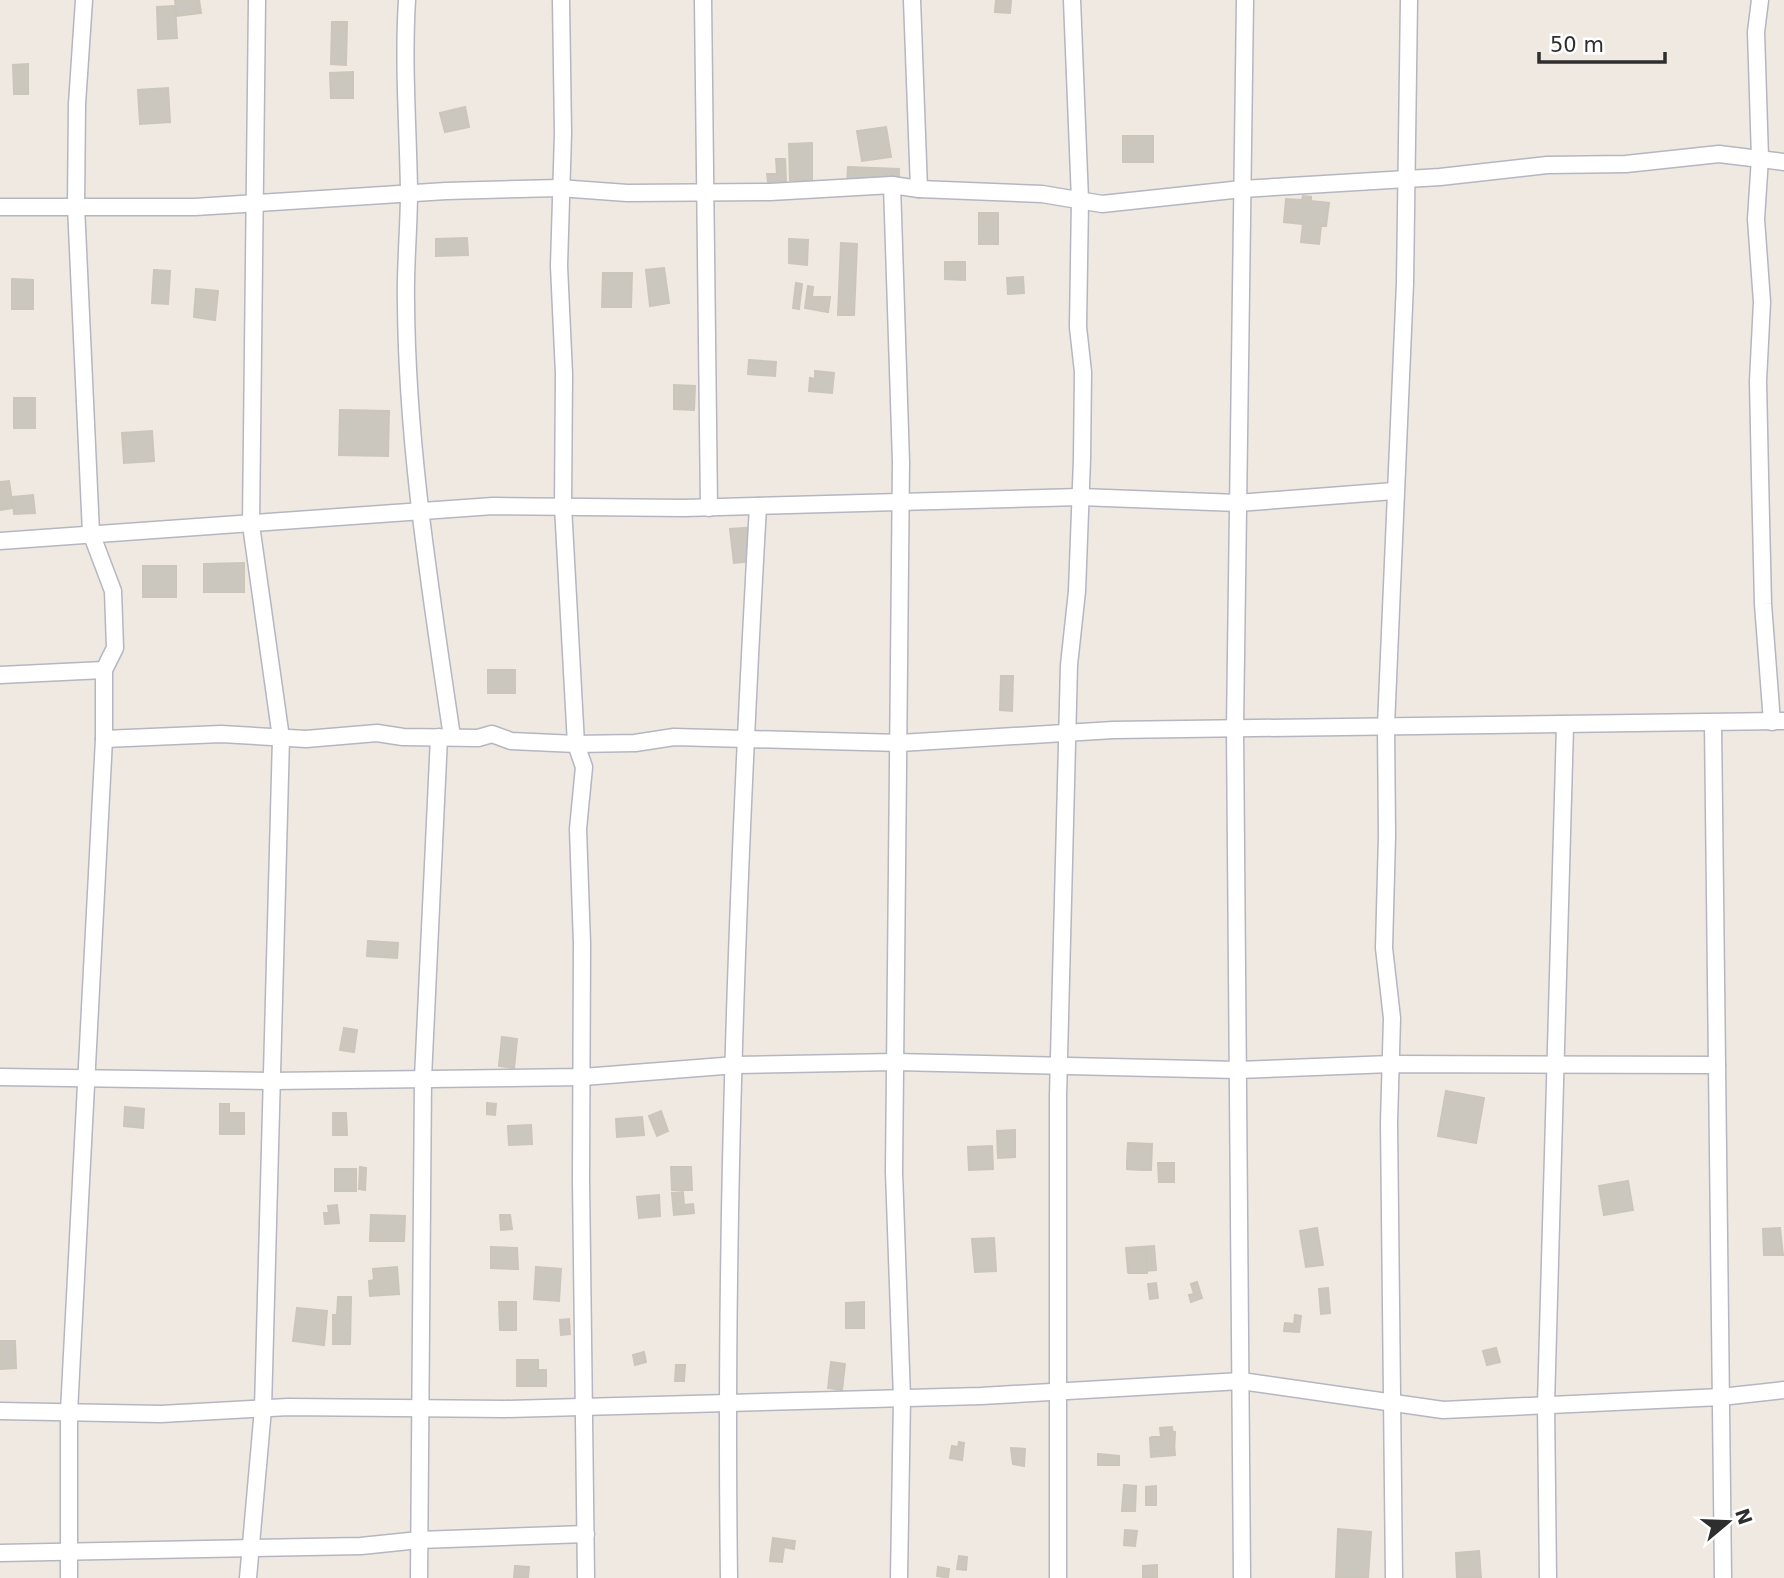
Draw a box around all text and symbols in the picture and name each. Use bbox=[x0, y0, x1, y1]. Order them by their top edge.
scale bar bbox=[1539, 21, 1665, 65]
text: 50 m bbox=[1550, 33, 1604, 57]
north arrow bbox=[1693, 1487, 1763, 1557]
text: N bbox=[1731, 1505, 1757, 1528]

